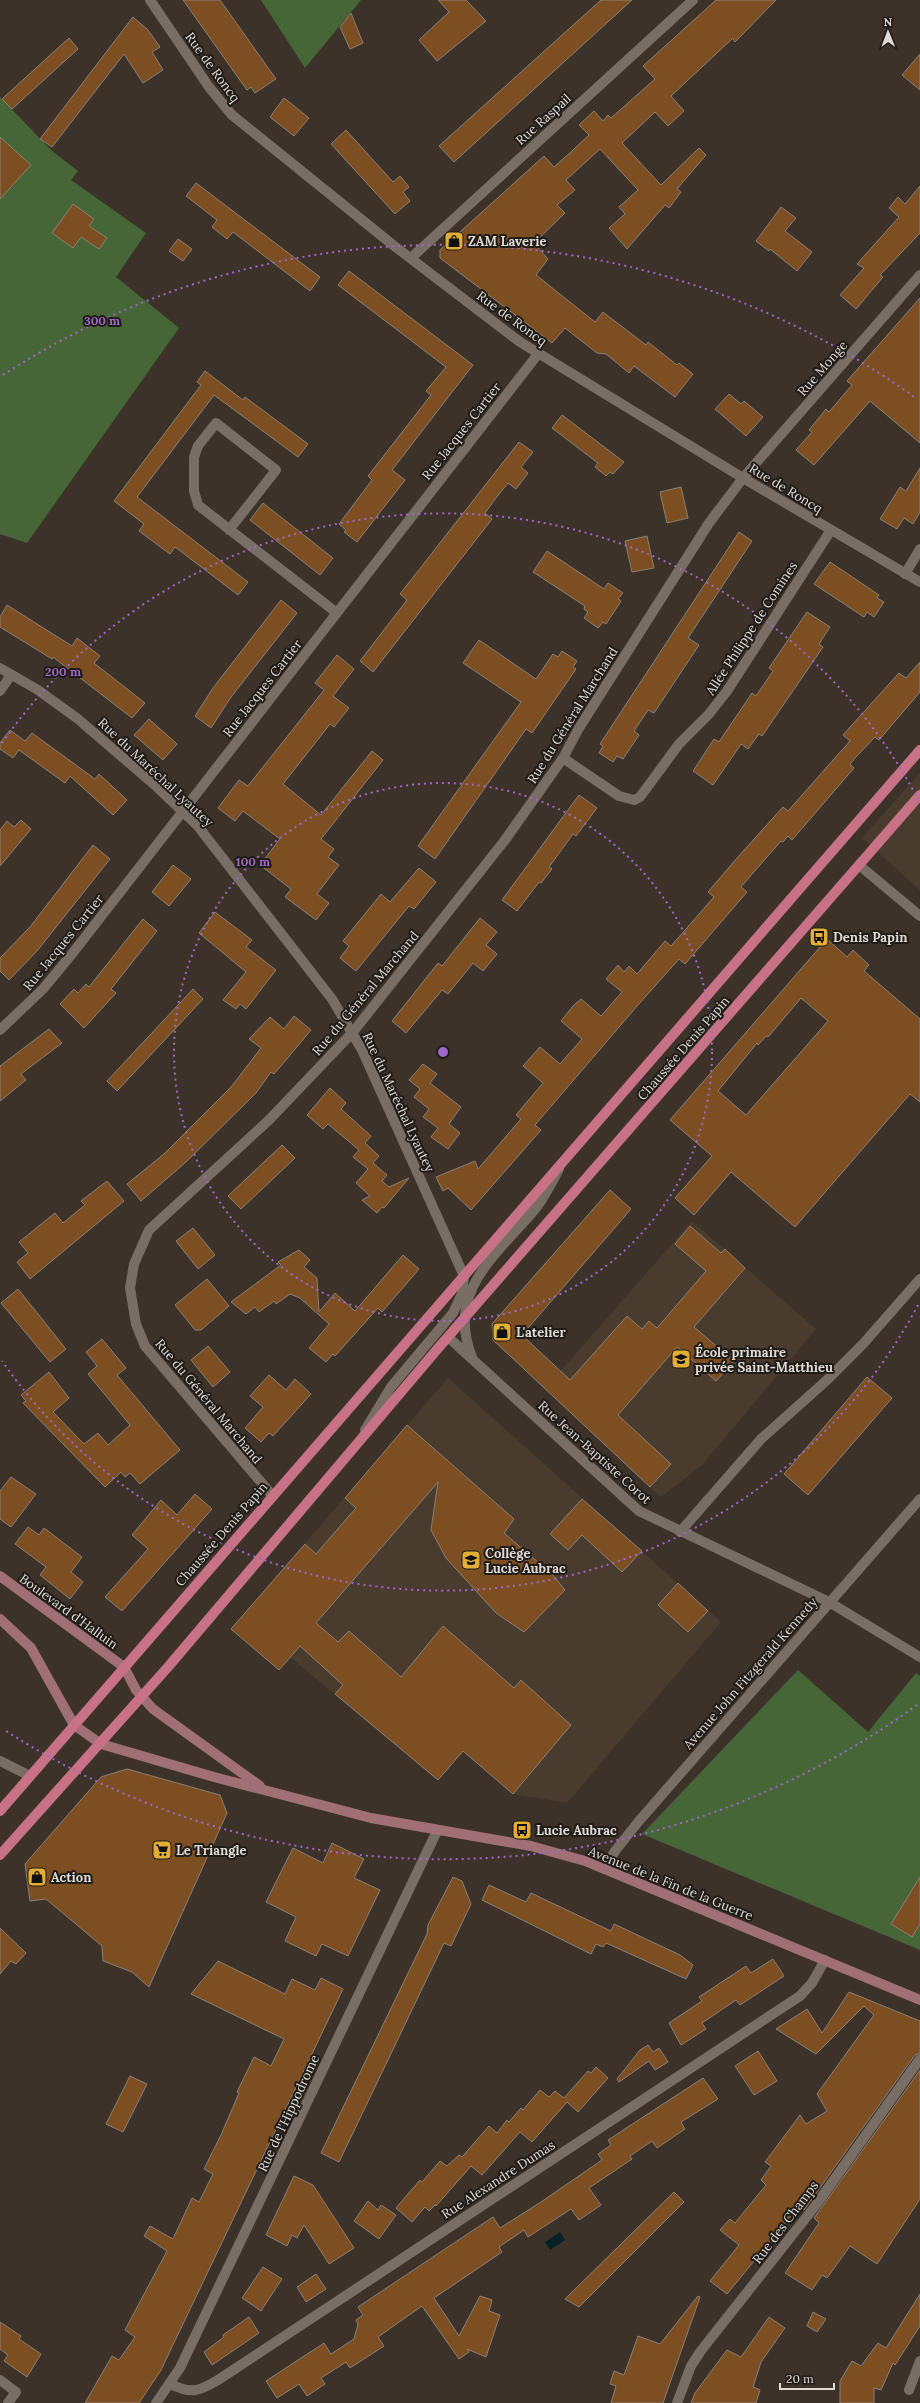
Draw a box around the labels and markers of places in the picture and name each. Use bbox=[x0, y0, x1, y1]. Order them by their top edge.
shop icon: ZAM Laverie bbox=[443, 230, 465, 252]
place label: ZAM Laverie bbox=[468, 233, 546, 250]
bus stop icon: Denis Papin bbox=[808, 926, 830, 948]
place label: Denis Papin bbox=[833, 929, 908, 946]
centre of rings bbox=[436, 1045, 450, 1059]
shop icon: L'atelier bbox=[491, 1321, 513, 1343]
place label: L'atelier bbox=[516, 1324, 566, 1341]
place label: École primaire privée Saint-Matthieu bbox=[695, 1343, 833, 1376]
school or university icon: École primaire privée Saint-Matthieu bbox=[670, 1348, 692, 1370]
place label: Collège Lucie Aubrac bbox=[485, 1545, 566, 1577]
school or university icon: Collège Lucie Aubrac bbox=[460, 1549, 482, 1571]
bus stop icon: Lucie Aubrac bbox=[511, 1819, 533, 1841]
place label: Lucie Aubrac bbox=[536, 1822, 617, 1839]
supermarket icon: Le Triangle bbox=[151, 1839, 173, 1861]
place label: Le Triangle bbox=[176, 1842, 246, 1859]
shop icon: Action bbox=[26, 1866, 48, 1888]
place label: Action bbox=[51, 1869, 92, 1886]

